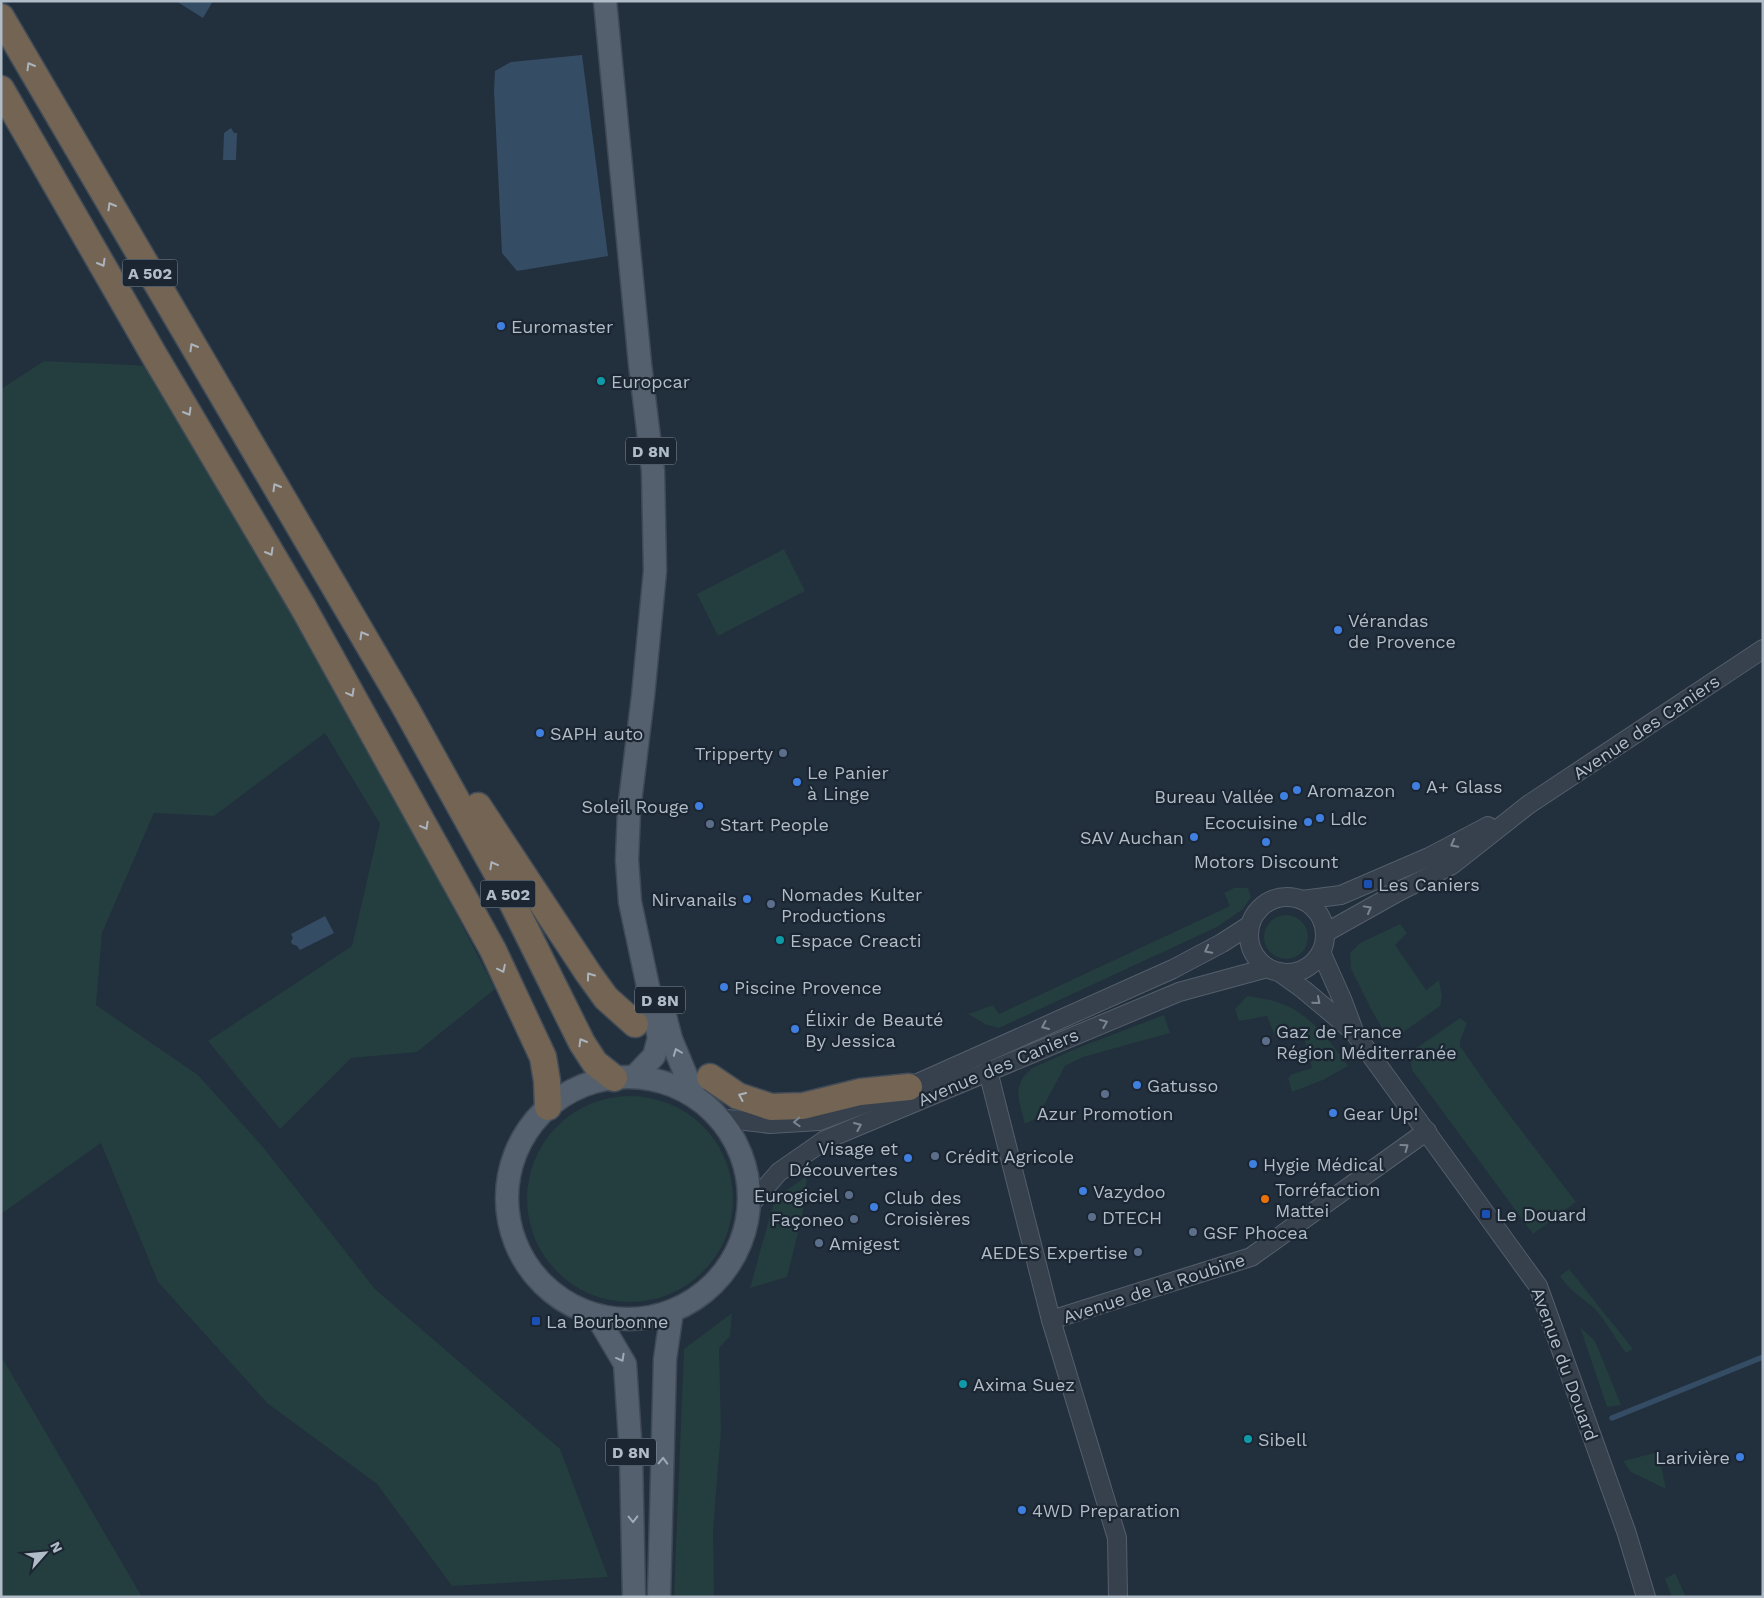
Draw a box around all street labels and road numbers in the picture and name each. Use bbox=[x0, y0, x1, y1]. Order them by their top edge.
road number: A 502 bbox=[122, 260, 178, 286]
road number: D 8N bbox=[626, 438, 676, 464]
street label: Avenue des Caniers bbox=[1569, 670, 1723, 784]
road number: A 502 bbox=[480, 881, 536, 908]
road number: D 8N bbox=[635, 986, 685, 1014]
street label: Avenue des Caniers bbox=[915, 1024, 1081, 1110]
street label: Avenue de la Roubine bbox=[1060, 1249, 1248, 1327]
street label: Avenue du Douard bbox=[1527, 1284, 1603, 1444]
road number: D 8N bbox=[606, 1438, 656, 1465]

